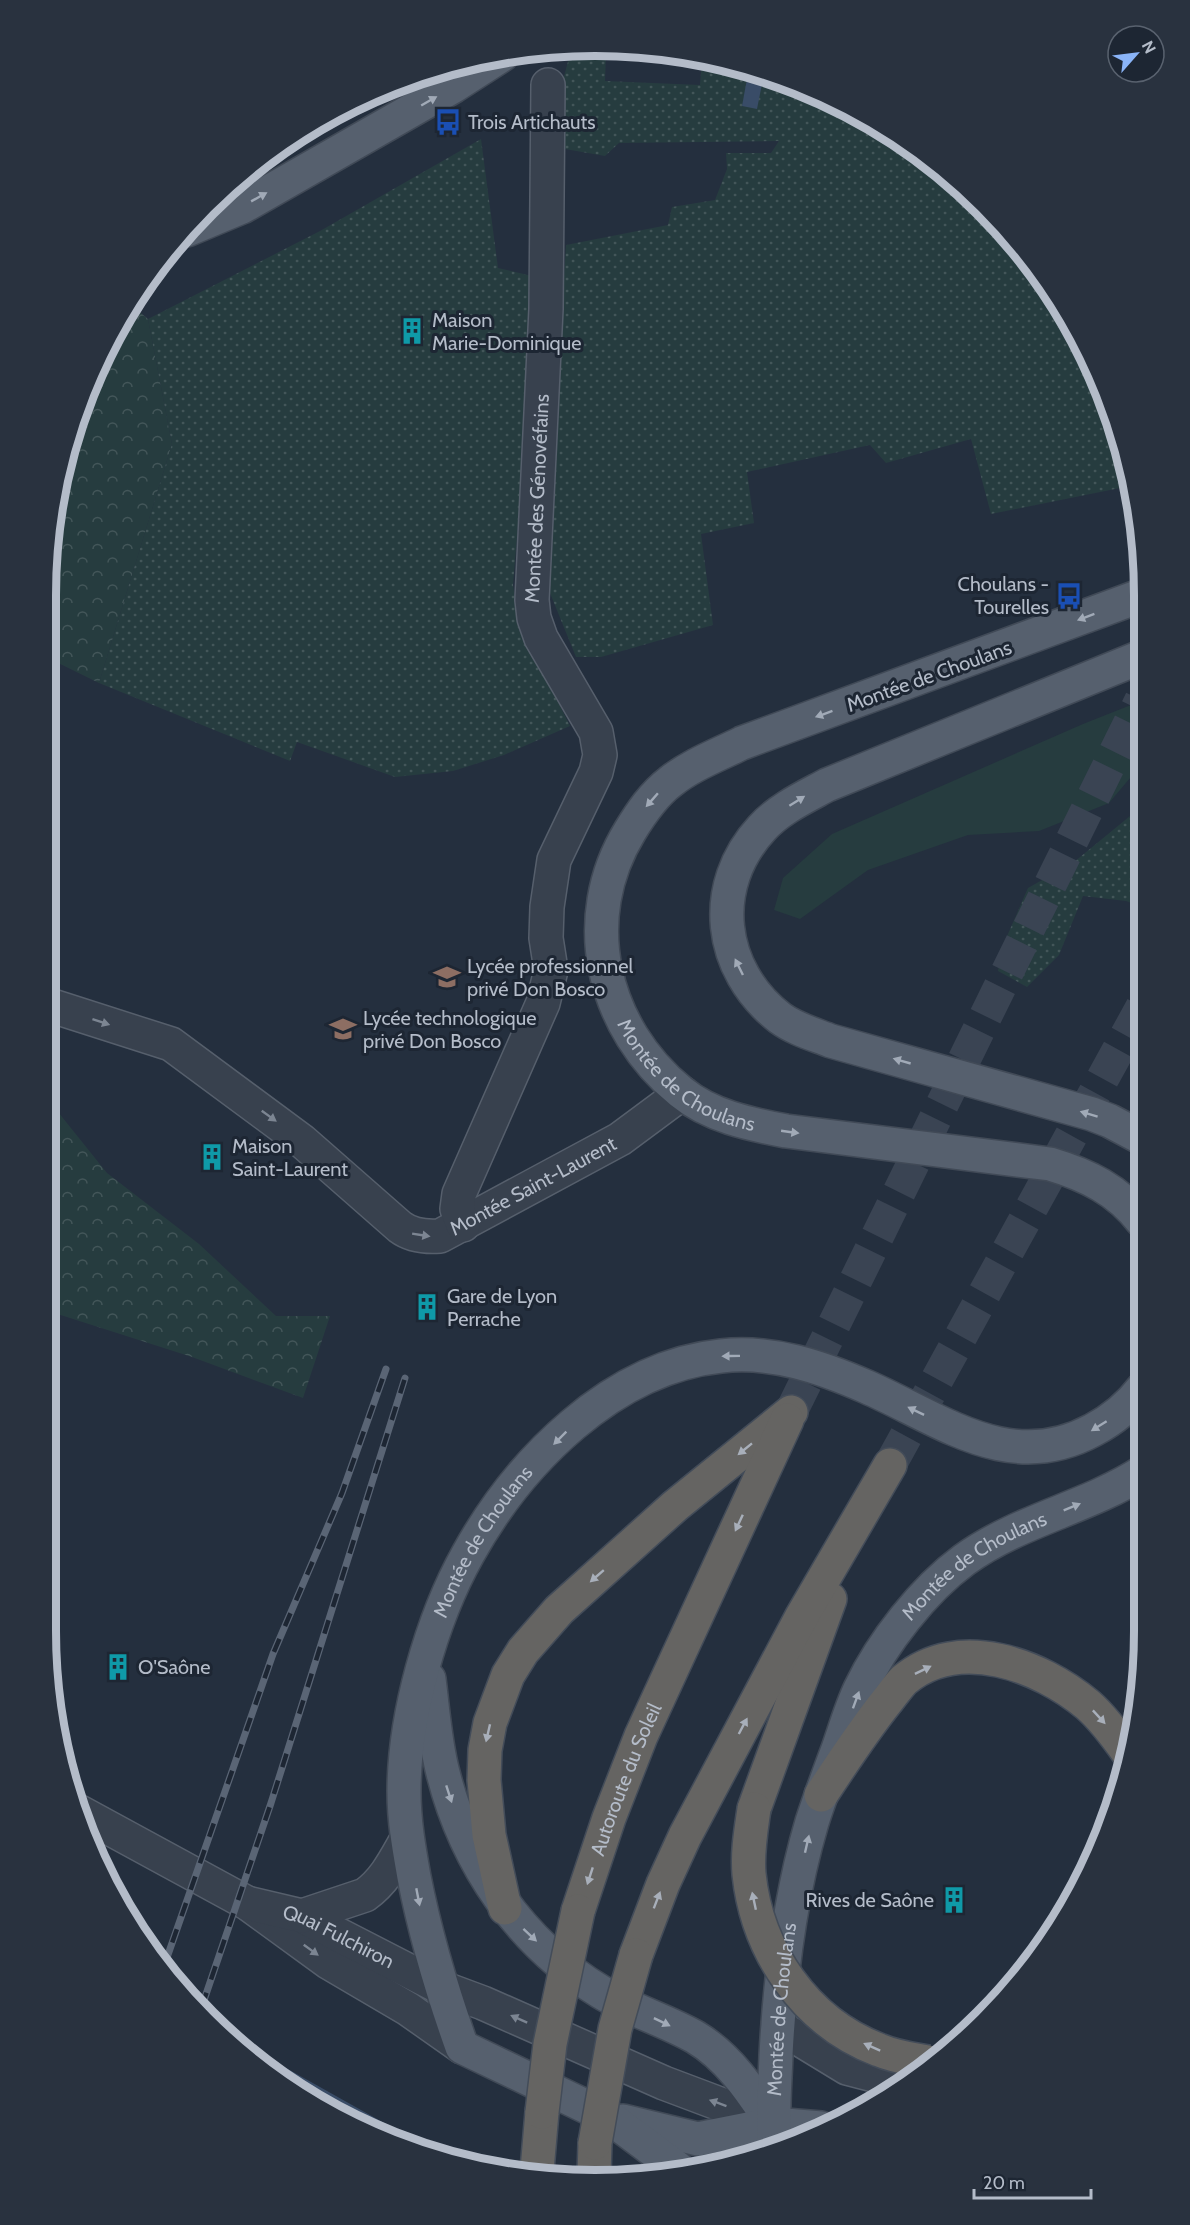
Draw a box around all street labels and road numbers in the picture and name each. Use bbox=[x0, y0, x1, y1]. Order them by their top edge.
street label: Montée des Génovéfains bbox=[520, 393, 554, 603]
street label: Montée de Choulans bbox=[843, 635, 1015, 717]
street label: Montée de Choulans bbox=[612, 1015, 758, 1136]
street label: Montée Saint-Laurent bbox=[445, 1131, 621, 1241]
street label: Montée de Choulans bbox=[428, 1460, 537, 1621]
street label: Montée de Choulans bbox=[897, 1507, 1050, 1625]
street label: Autoroute du Soleil bbox=[585, 1699, 667, 1859]
street label: Quai Fulchiron bbox=[281, 1900, 398, 1973]
street label: Montée de Choulans bbox=[762, 1921, 801, 2097]

